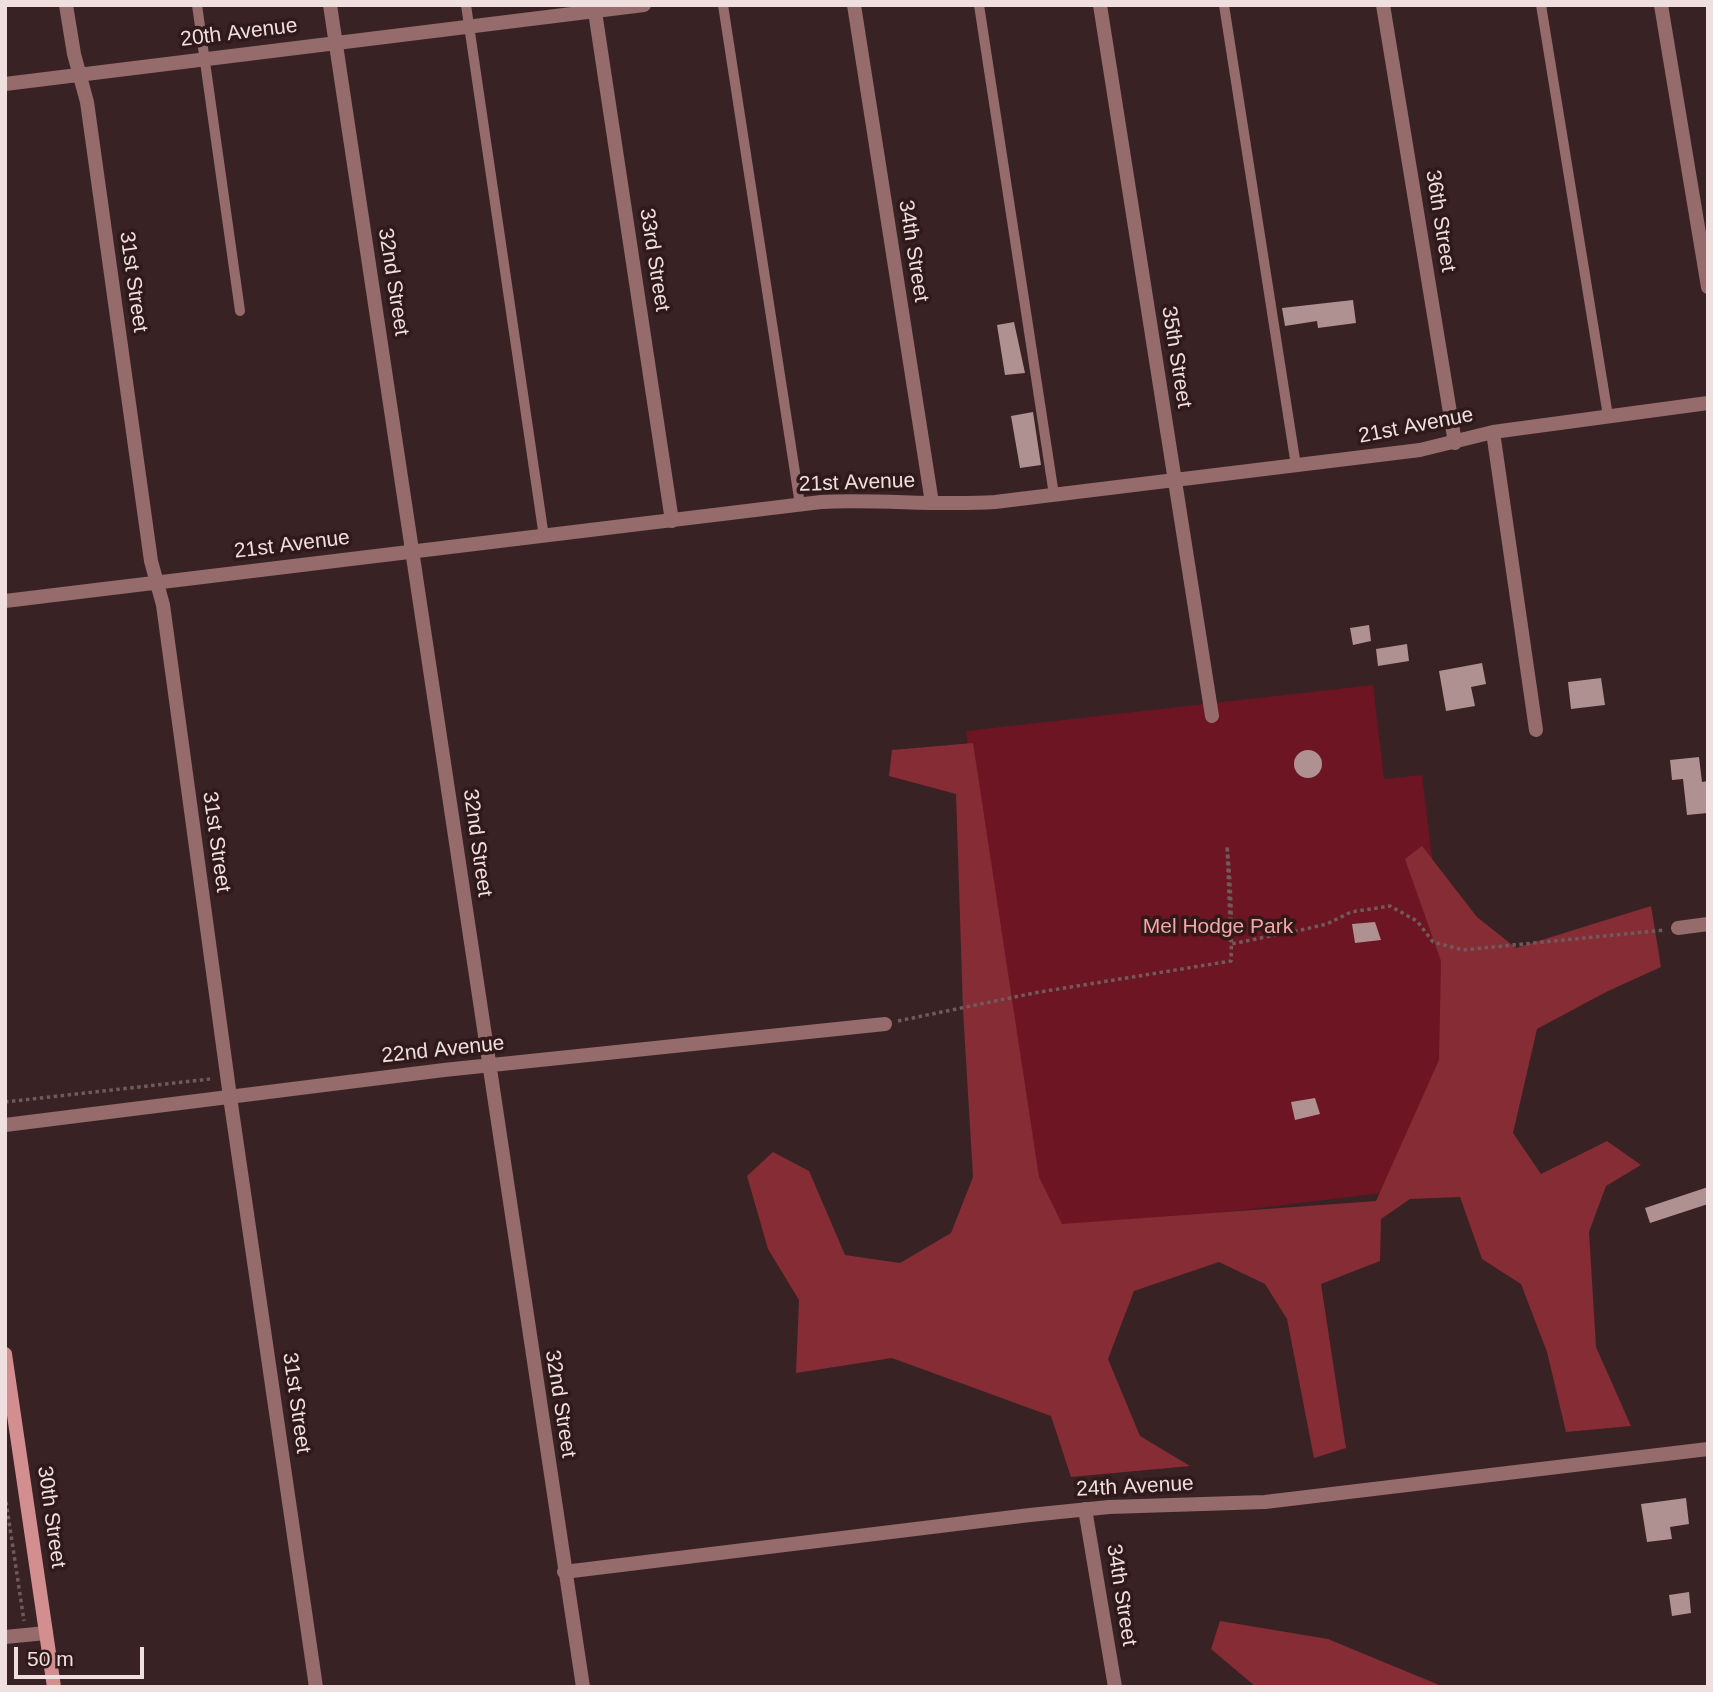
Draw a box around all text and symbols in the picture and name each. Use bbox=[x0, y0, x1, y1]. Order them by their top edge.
street label: 20th Avenue bbox=[179, 13, 299, 53]
street label: 36th Street bbox=[1420, 168, 1460, 274]
street label: 34th Street bbox=[893, 198, 933, 304]
street label: 33rd Street bbox=[633, 207, 675, 313]
street label: 32nd Street bbox=[372, 226, 414, 338]
street label: 31st Street bbox=[113, 230, 153, 334]
street label: 35th Street bbox=[1156, 304, 1196, 410]
street label: 21st Avenue bbox=[1356, 403, 1476, 449]
street label: 21st Avenue bbox=[798, 468, 916, 498]
street label: 21st Avenue bbox=[233, 525, 351, 565]
street label: 32nd Street bbox=[457, 787, 497, 899]
street label: 31st Street bbox=[196, 790, 236, 894]
park label: Mel Hodge Park bbox=[1143, 914, 1293, 940]
street label: 22nd Avenue bbox=[380, 1031, 506, 1069]
street label: 32nd Street bbox=[539, 1348, 581, 1460]
street label: 31st Street bbox=[276, 1351, 316, 1455]
street label: 30th Street bbox=[31, 1464, 71, 1570]
street label: 24th Avenue bbox=[1076, 1471, 1194, 1503]
street label: 34th Street bbox=[1101, 1542, 1141, 1648]
scale bar bbox=[18, 1632, 147, 1676]
text: 50 m bbox=[27, 1647, 74, 1670]

